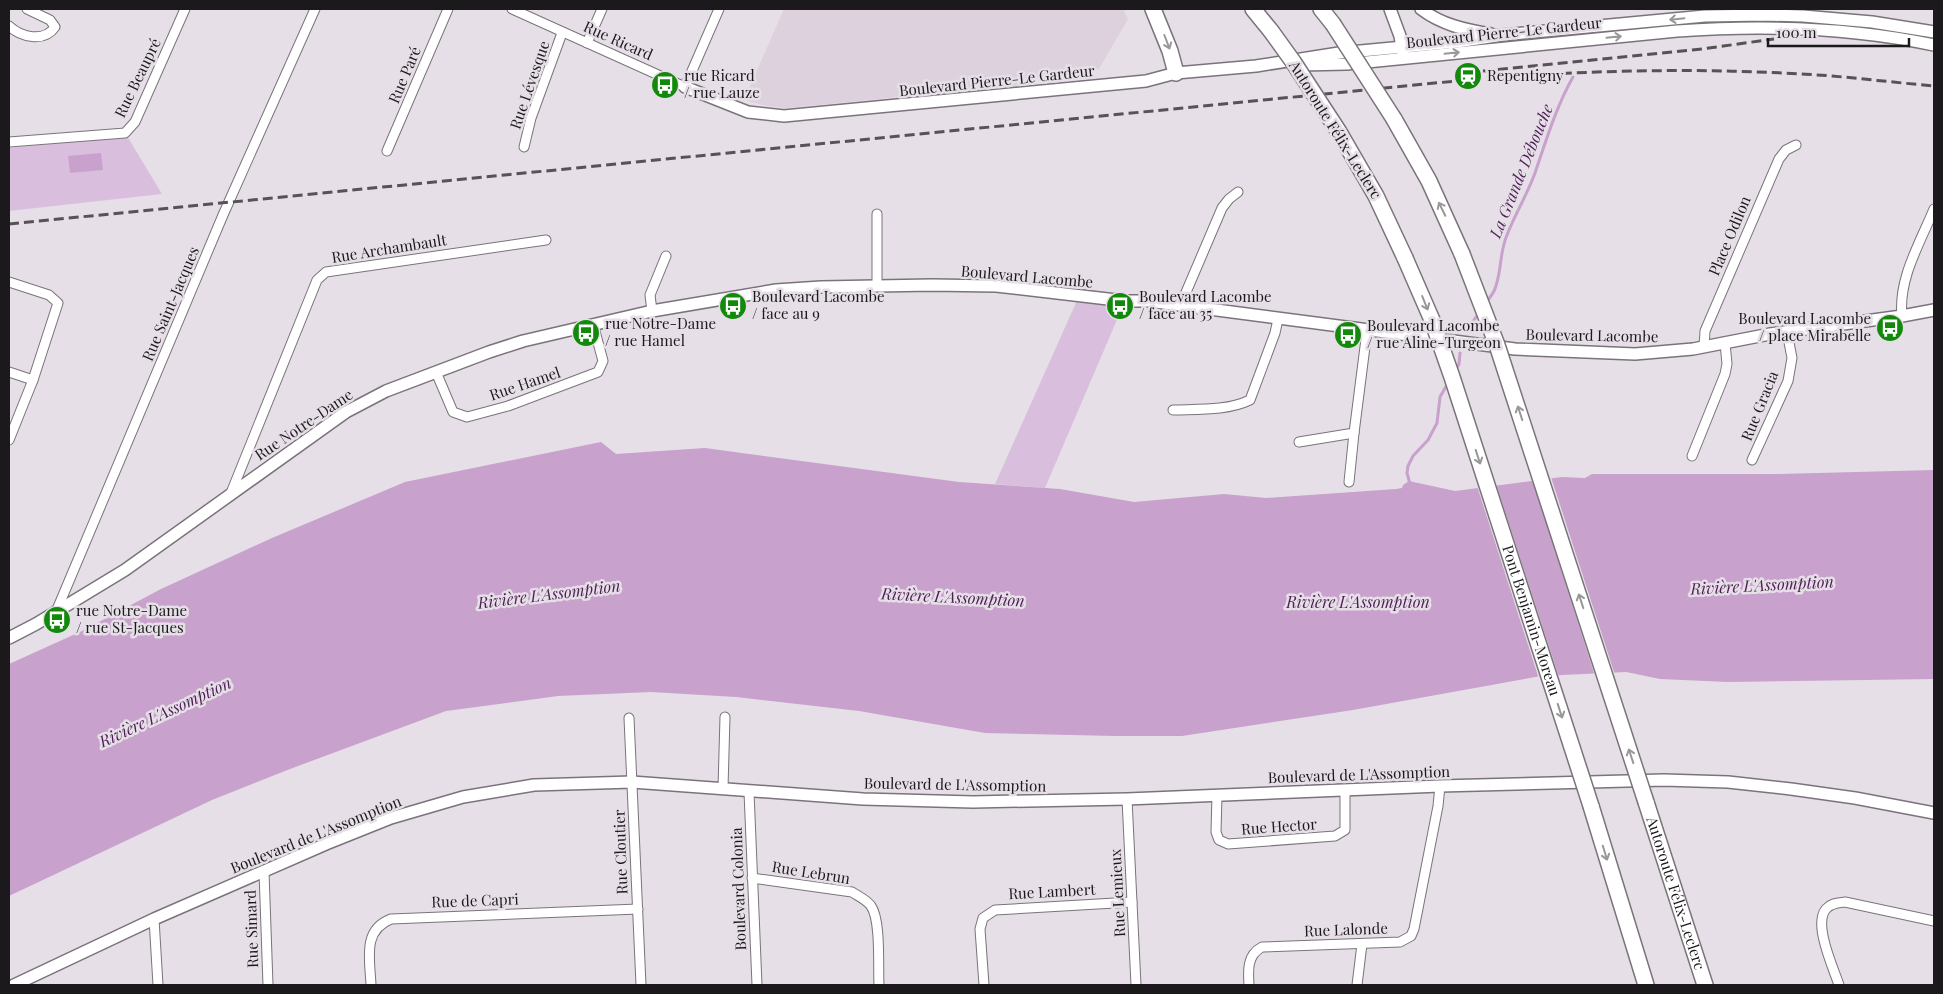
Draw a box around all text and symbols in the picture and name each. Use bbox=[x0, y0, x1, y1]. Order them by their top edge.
street label: Boulevard Pierre-Le Gardeur bbox=[1405, 12, 1603, 52]
one-way arrow bbox=[1669, 14, 1685, 23]
scale bar bbox=[1768, 15, 1909, 47]
street label: Rue Ricard bbox=[581, 16, 656, 64]
text: 100 m bbox=[1776, 22, 1817, 42]
one-way arrow bbox=[1606, 32, 1622, 42]
one-way arrow bbox=[1163, 34, 1172, 49]
street label: Rue Beaupré bbox=[109, 35, 165, 120]
street label: Rue Lévesque bbox=[505, 38, 554, 132]
street label: Rue Paré bbox=[383, 43, 425, 106]
one-way arrow bbox=[1444, 48, 1460, 58]
street label: Autoroute Félix-Leclerc bbox=[1285, 56, 1387, 202]
street label: Boulevard Pierre-Le Gardeur bbox=[898, 60, 1096, 100]
station icon: Repentigny bbox=[1453, 61, 1483, 91]
place label: rue Ricard / rue Lauze bbox=[684, 65, 760, 102]
place label: Repentigny bbox=[1487, 65, 1564, 85]
bus stop icon: rue Ricard / rue Lauze bbox=[650, 70, 680, 100]
water label: La Grande Débouche bbox=[1484, 101, 1557, 242]
street label: Place Odilon bbox=[1703, 193, 1755, 278]
one-way arrow bbox=[1437, 202, 1447, 217]
street label: Rue Archambault bbox=[330, 229, 448, 267]
street label: Rue Saint-Jacques bbox=[137, 243, 203, 364]
street label: Boulevard Lacombe bbox=[960, 260, 1094, 292]
place label: Boulevard Lacombe / face au 9 bbox=[752, 286, 885, 323]
place label: Boulevard Lacombe / face au 35 bbox=[1139, 286, 1272, 323]
bus stop icon: Boulevard Lacombe / face au 9 bbox=[718, 291, 748, 321]
bus stop icon: Boulevard Lacombe / face au 35 bbox=[1105, 291, 1135, 321]
one-way arrow bbox=[1420, 295, 1430, 310]
place label: Boulevard Lacombe / place Mirabelle bbox=[1738, 308, 1871, 345]
place label: rue Notre-Dame / rue Hamel bbox=[605, 313, 716, 350]
bus stop icon: Boulevard Lacombe / place Mirabelle bbox=[1875, 313, 1905, 343]
place label: Boulevard Lacombe / rue Aline-Turgeon bbox=[1367, 315, 1501, 352]
bus stop icon: rue Notre-Dame / rue Hamel bbox=[571, 318, 601, 348]
bus stop icon: Boulevard Lacombe / rue Aline-Turgeon bbox=[1333, 320, 1363, 350]
street label: Boulevard Lacombe bbox=[1526, 324, 1659, 346]
street label: Rue Hamel bbox=[487, 362, 563, 405]
street label: Rue Gracia bbox=[1736, 367, 1782, 443]
street label: Rue Notre-Dame bbox=[251, 384, 356, 464]
one-way arrow bbox=[1515, 406, 1524, 421]
one-way arrow bbox=[1473, 448, 1483, 464]
street label: Pont Benjamin-Moreau bbox=[1498, 542, 1566, 698]
water label: Rivière L'Assomption bbox=[1689, 570, 1834, 599]
water label: Rivière L'Assomption bbox=[475, 574, 621, 613]
water label: Rivière L'Assomption bbox=[880, 582, 1025, 611]
water label: Rivière L'Assomption bbox=[1285, 591, 1430, 612]
one-way arrow bbox=[1576, 594, 1585, 609]
place label: rue Notre-Dame / rue St-Jacques bbox=[76, 600, 187, 637]
bus stop icon: rue Notre-Dame / rue St-Jacques bbox=[42, 605, 72, 635]
water label: Rivière L'Assomption bbox=[94, 672, 234, 752]
one-way arrow bbox=[1556, 703, 1565, 719]
one-way arrow bbox=[1626, 748, 1635, 764]
street label: Boulevard de L'Assomption bbox=[1267, 761, 1451, 787]
street label: Boulevard de L'Assomption bbox=[864, 772, 1046, 796]
street label: Boulevard de L'Assomption bbox=[227, 791, 404, 878]
street label: Rue Cloutier bbox=[609, 809, 631, 895]
street label: Rue Hector bbox=[1240, 813, 1318, 839]
street label: Autoroute Félix-Leclerc bbox=[1642, 813, 1710, 972]
street label: Boulevard Colonia bbox=[726, 827, 750, 951]
one-way arrow bbox=[1601, 844, 1610, 860]
street label: Rue Lemieux bbox=[1105, 848, 1129, 938]
street label: Rue Lebrun bbox=[771, 856, 852, 888]
street label: Rue Lambert bbox=[1008, 879, 1097, 903]
street label: Rue de Capri bbox=[431, 888, 520, 912]
street label: Rue Simard bbox=[240, 889, 262, 968]
street label: Rue Lalonde bbox=[1304, 918, 1388, 940]

